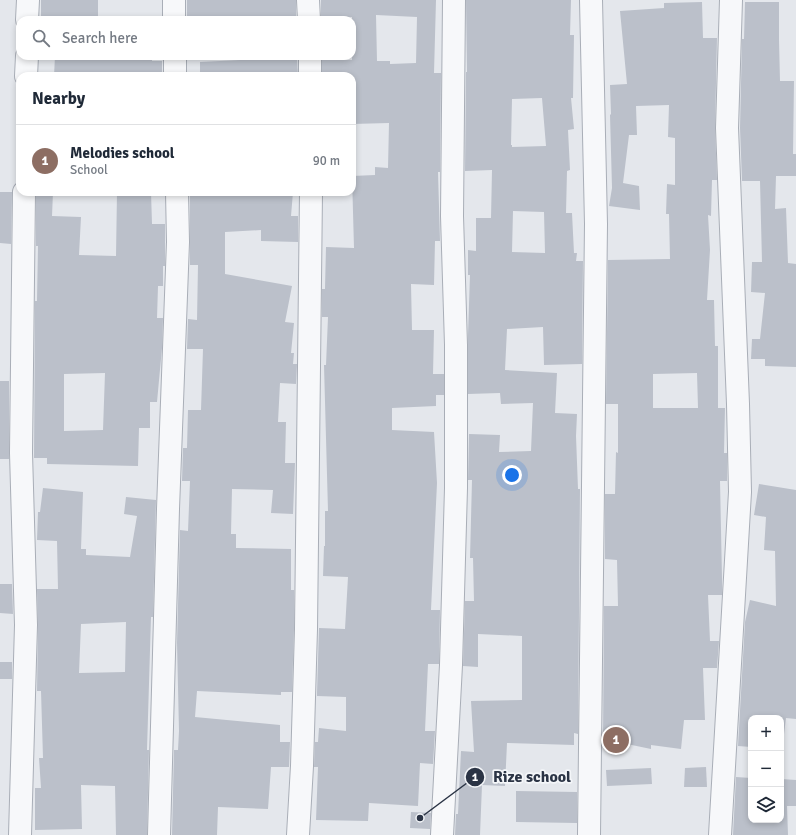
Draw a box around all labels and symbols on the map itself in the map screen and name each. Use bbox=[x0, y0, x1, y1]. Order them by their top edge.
your location bbox=[502, 465, 522, 485]
pin: 1 bbox=[603, 725, 629, 755]
callout: Rize school bbox=[465, 763, 579, 791]
text: Rize school bbox=[493, 767, 571, 787]
text: 1 bbox=[472, 770, 479, 785]

